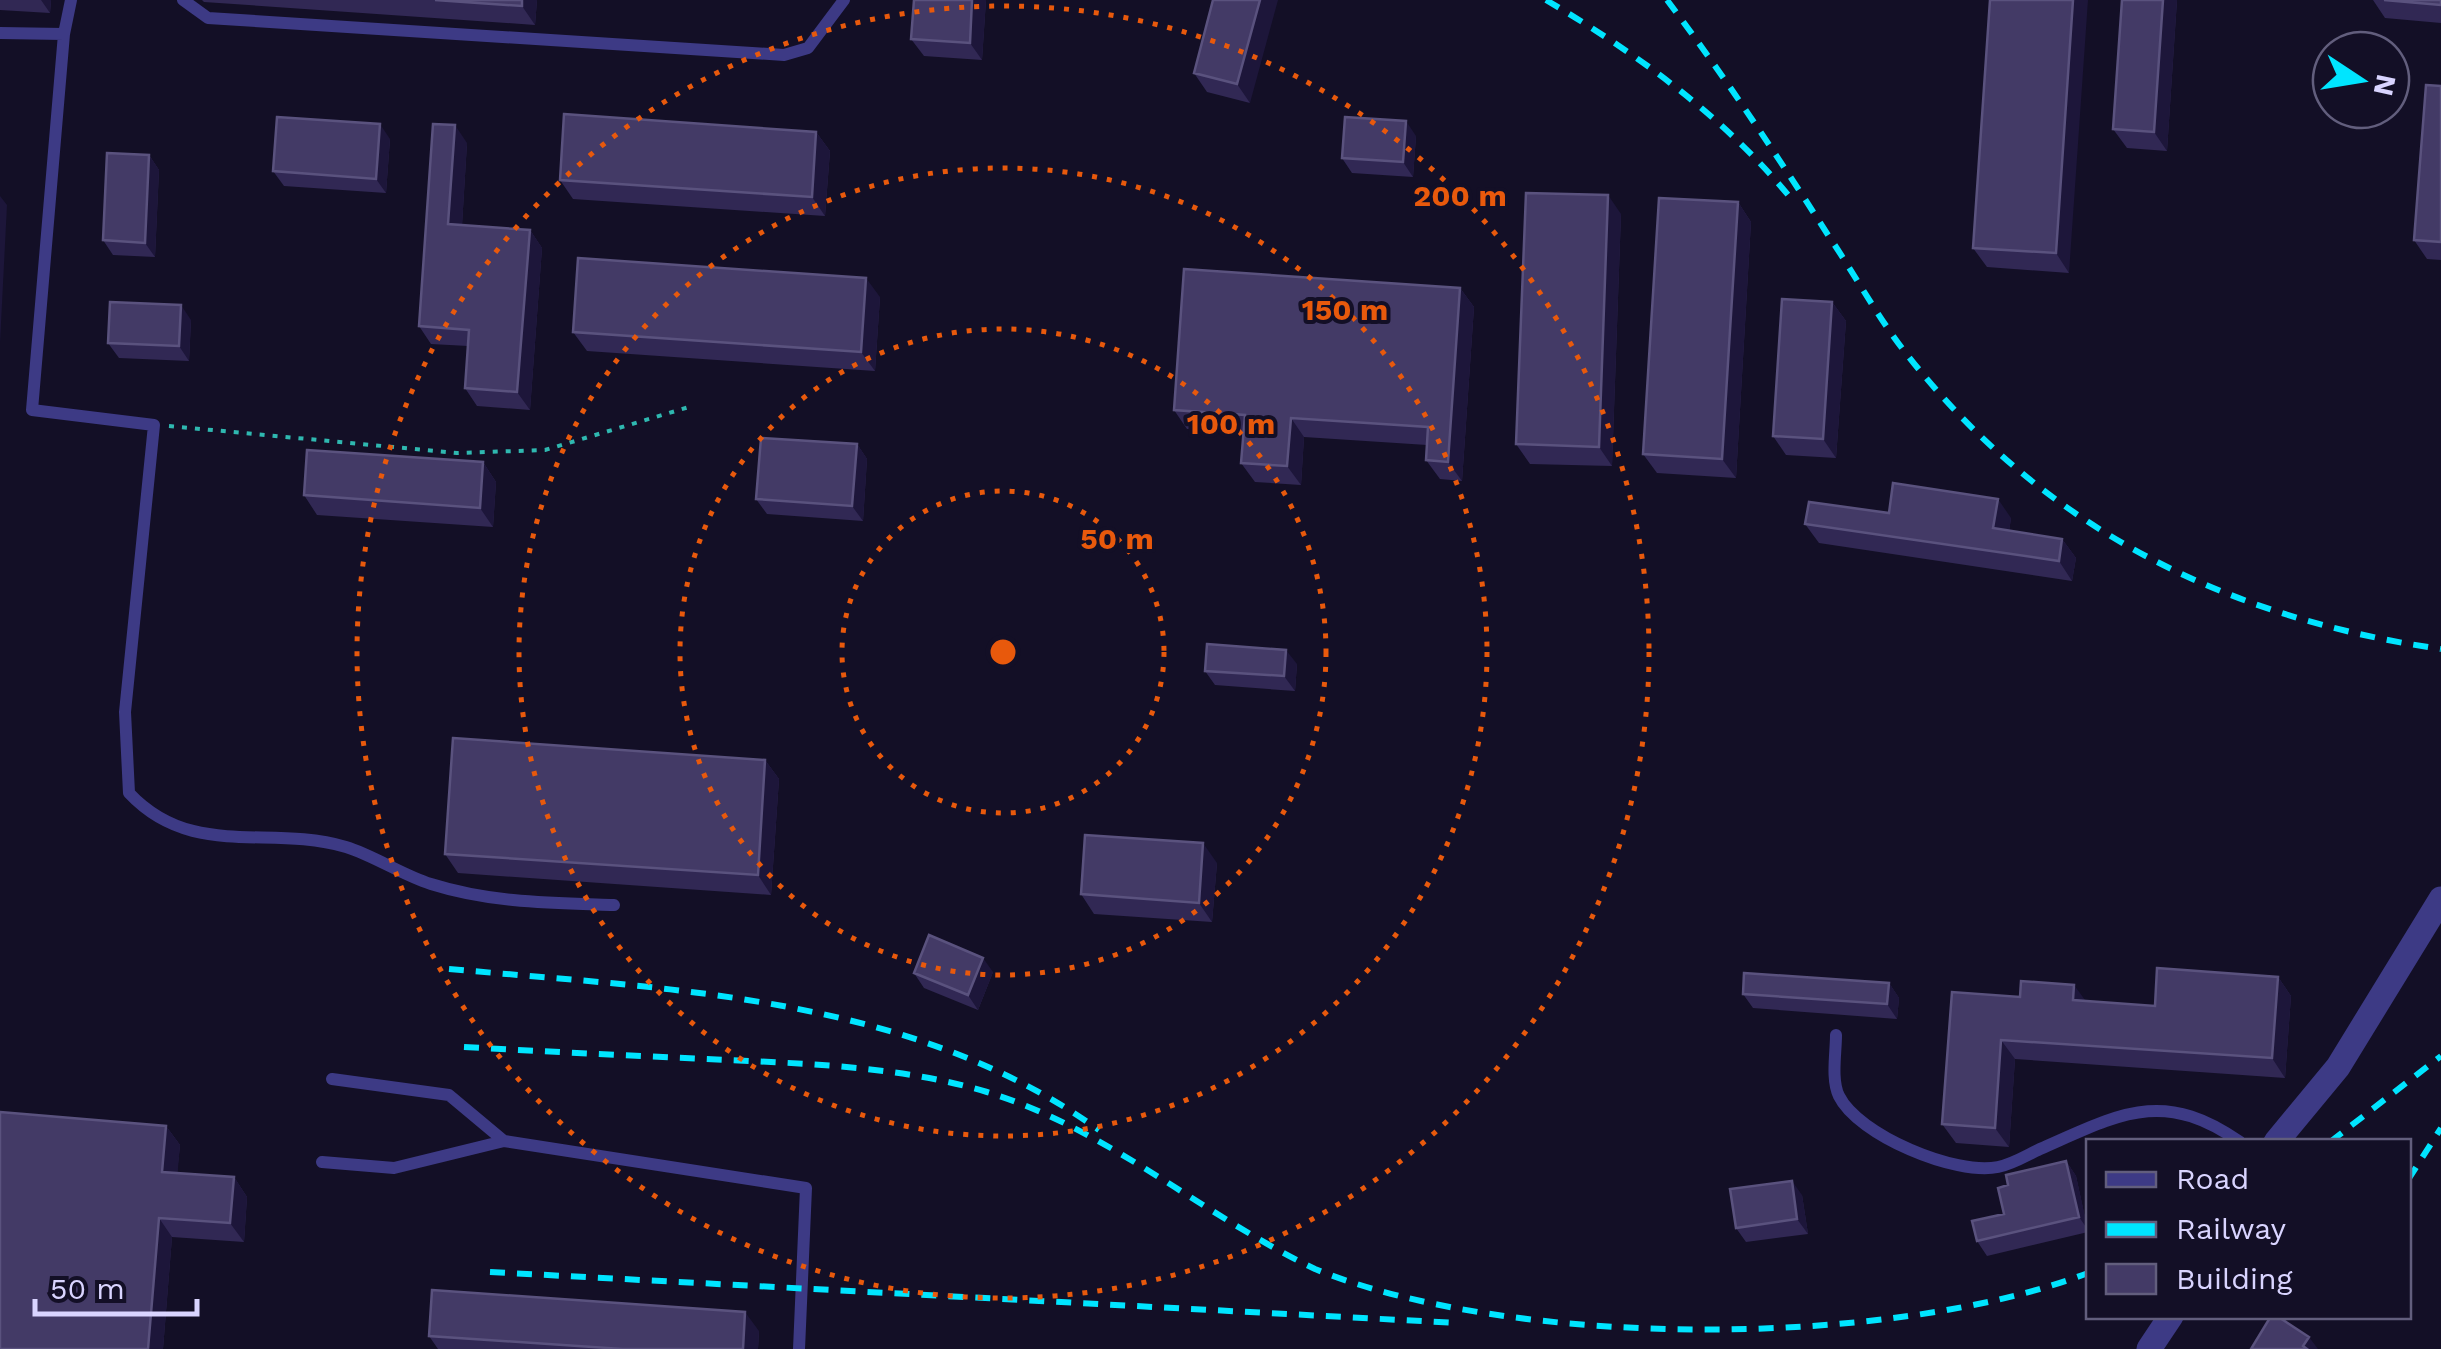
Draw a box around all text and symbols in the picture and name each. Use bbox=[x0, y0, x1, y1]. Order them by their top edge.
north arrow bbox=[2311, 30, 2411, 130]
text: N bbox=[2367, 72, 2403, 99]
text: 200 m bbox=[1413, 178, 1507, 213]
text: 150 m bbox=[1302, 292, 1388, 327]
text: 100 m bbox=[1187, 406, 1275, 441]
text: 50 m bbox=[1080, 521, 1154, 556]
centre of rings bbox=[985, 634, 1021, 670]
legend bbox=[2086, 1139, 2411, 1319]
text: Road bbox=[2176, 1161, 2249, 1196]
text: Railway bbox=[2176, 1211, 2286, 1246]
scale bar bbox=[35, 1254, 198, 1316]
text: Building bbox=[2176, 1261, 2293, 1296]
text: 50 m bbox=[50, 1271, 125, 1306]

